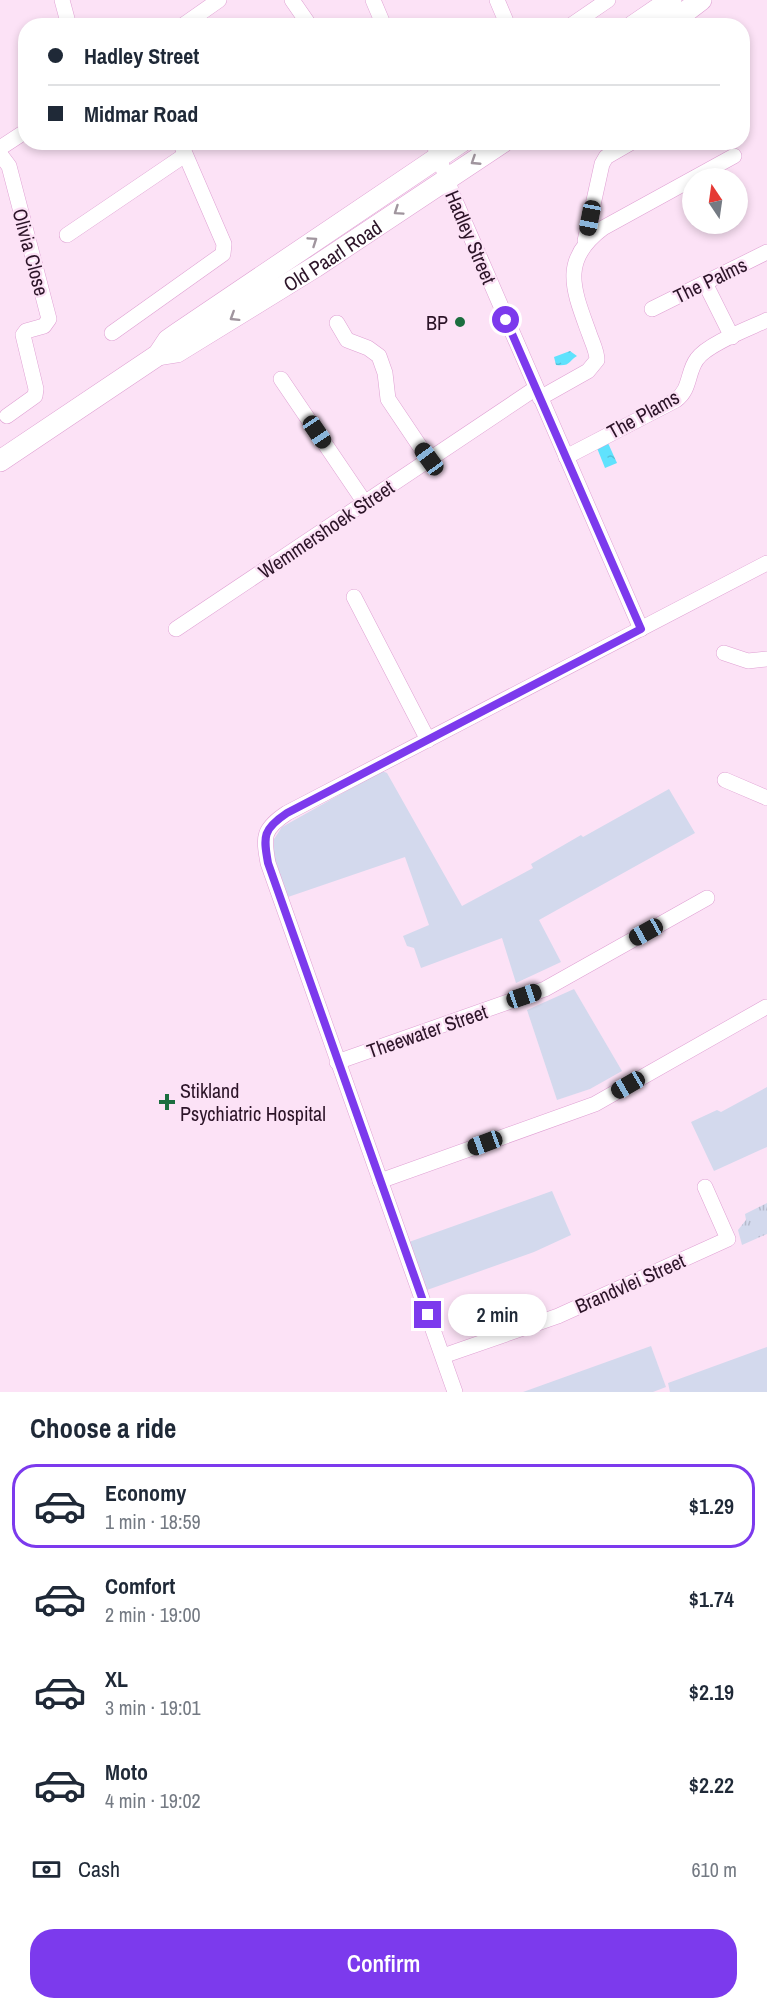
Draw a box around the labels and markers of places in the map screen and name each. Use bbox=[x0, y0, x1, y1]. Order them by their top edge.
place label: BP bbox=[426, 309, 448, 336]
marker: BP bbox=[453, 315, 467, 329]
place label: Stikland Psychiatric Hospital bbox=[180, 1077, 326, 1127]
marker: Stikland Psychiatric Hospital bbox=[158, 1093, 176, 1111]

